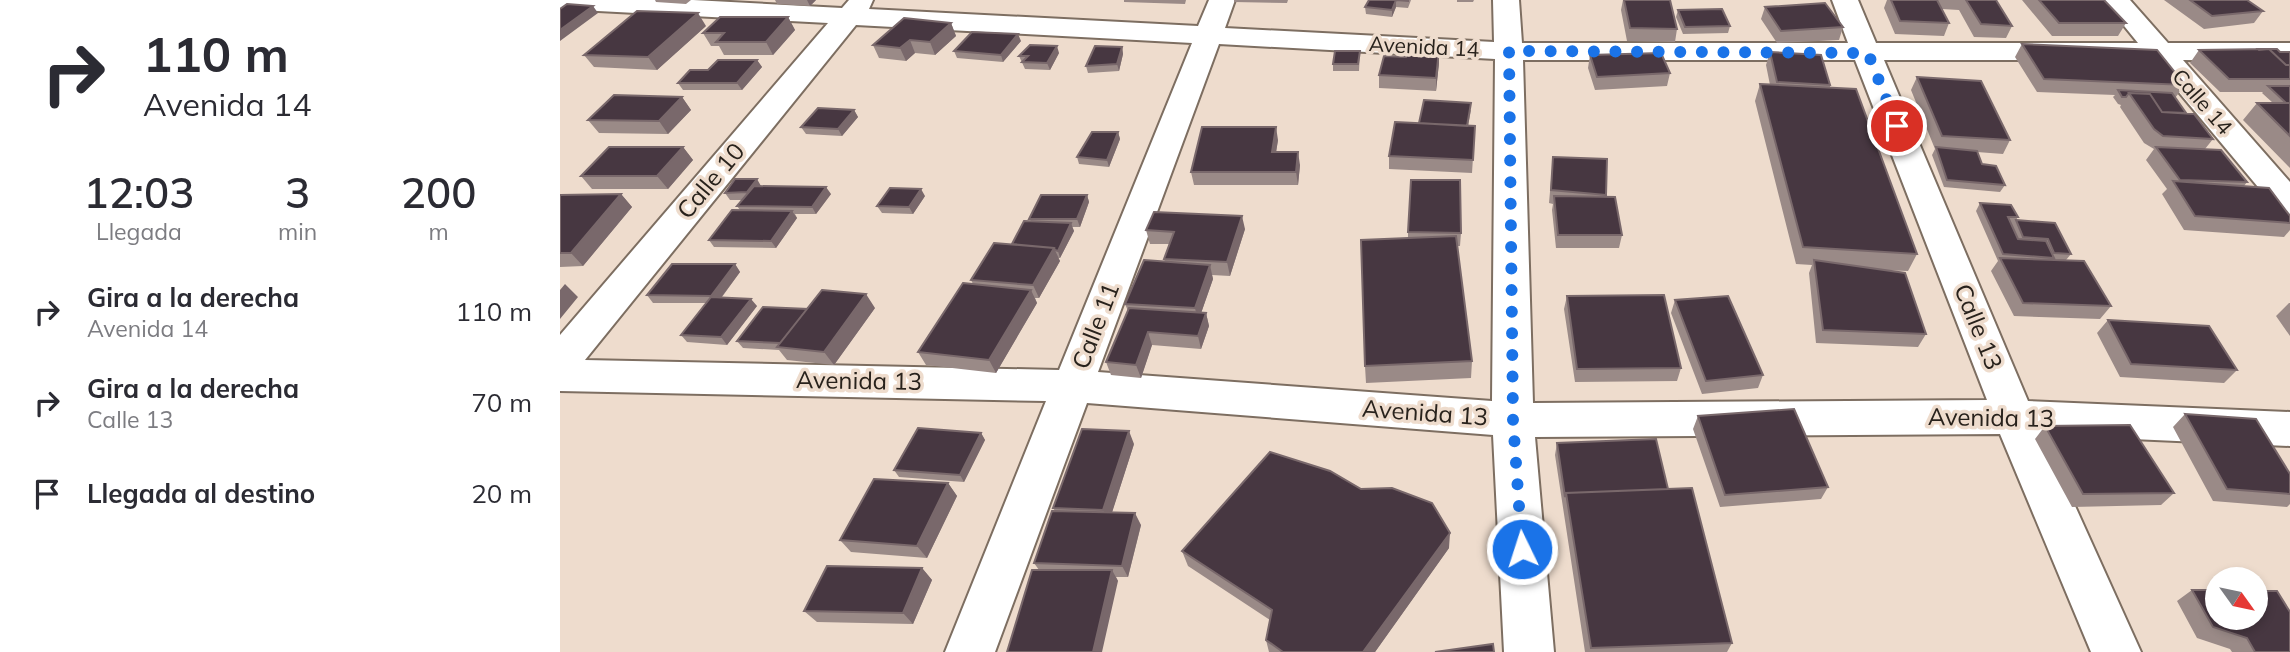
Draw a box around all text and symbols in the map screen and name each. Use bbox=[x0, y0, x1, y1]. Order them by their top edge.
text: 110 m bbox=[143, 23, 289, 84]
icon: right bbox=[28, 28, 119, 119]
street label: Avenida 14 bbox=[1368, 30, 1480, 62]
street label: Calle 14 bbox=[2167, 63, 2239, 140]
text: Avenida 14 bbox=[143, 84, 311, 124]
pin bbox=[1867, 96, 1927, 156]
icon: arrive bbox=[1878, 107, 1916, 145]
street label: Calle 10 bbox=[670, 136, 751, 224]
text: 12:03 bbox=[84, 166, 194, 219]
text: 3 bbox=[285, 166, 310, 219]
text: 200 bbox=[401, 166, 476, 219]
text: Llegada bbox=[96, 217, 182, 246]
text: min bbox=[278, 217, 317, 246]
text: m bbox=[428, 217, 449, 246]
street label: Calle 11 bbox=[1065, 278, 1125, 373]
street label: Calle 13 bbox=[1948, 279, 2010, 374]
text: Gira a la derecha bbox=[87, 281, 299, 314]
icon: right bbox=[28, 293, 66, 331]
text: 110 m bbox=[456, 295, 532, 328]
text: Avenida 14 bbox=[87, 314, 208, 343]
street label: Avenida 13 bbox=[796, 364, 922, 396]
text: Gira a la derecha bbox=[87, 372, 299, 405]
icon: right bbox=[28, 384, 66, 422]
text: 70 m bbox=[471, 386, 532, 419]
street label: Avenida 13 bbox=[1361, 393, 1489, 431]
street label: Avenida 13 bbox=[1928, 401, 2054, 433]
text: Calle 13 bbox=[87, 405, 173, 434]
icon: arrive bbox=[28, 475, 66, 513]
text: Llegada al destino bbox=[87, 477, 315, 510]
text: 20 m bbox=[471, 477, 532, 510]
position arrow bbox=[1485, 512, 1559, 586]
north arrow bbox=[2205, 567, 2268, 630]
map controls bbox=[2205, 567, 2268, 630]

